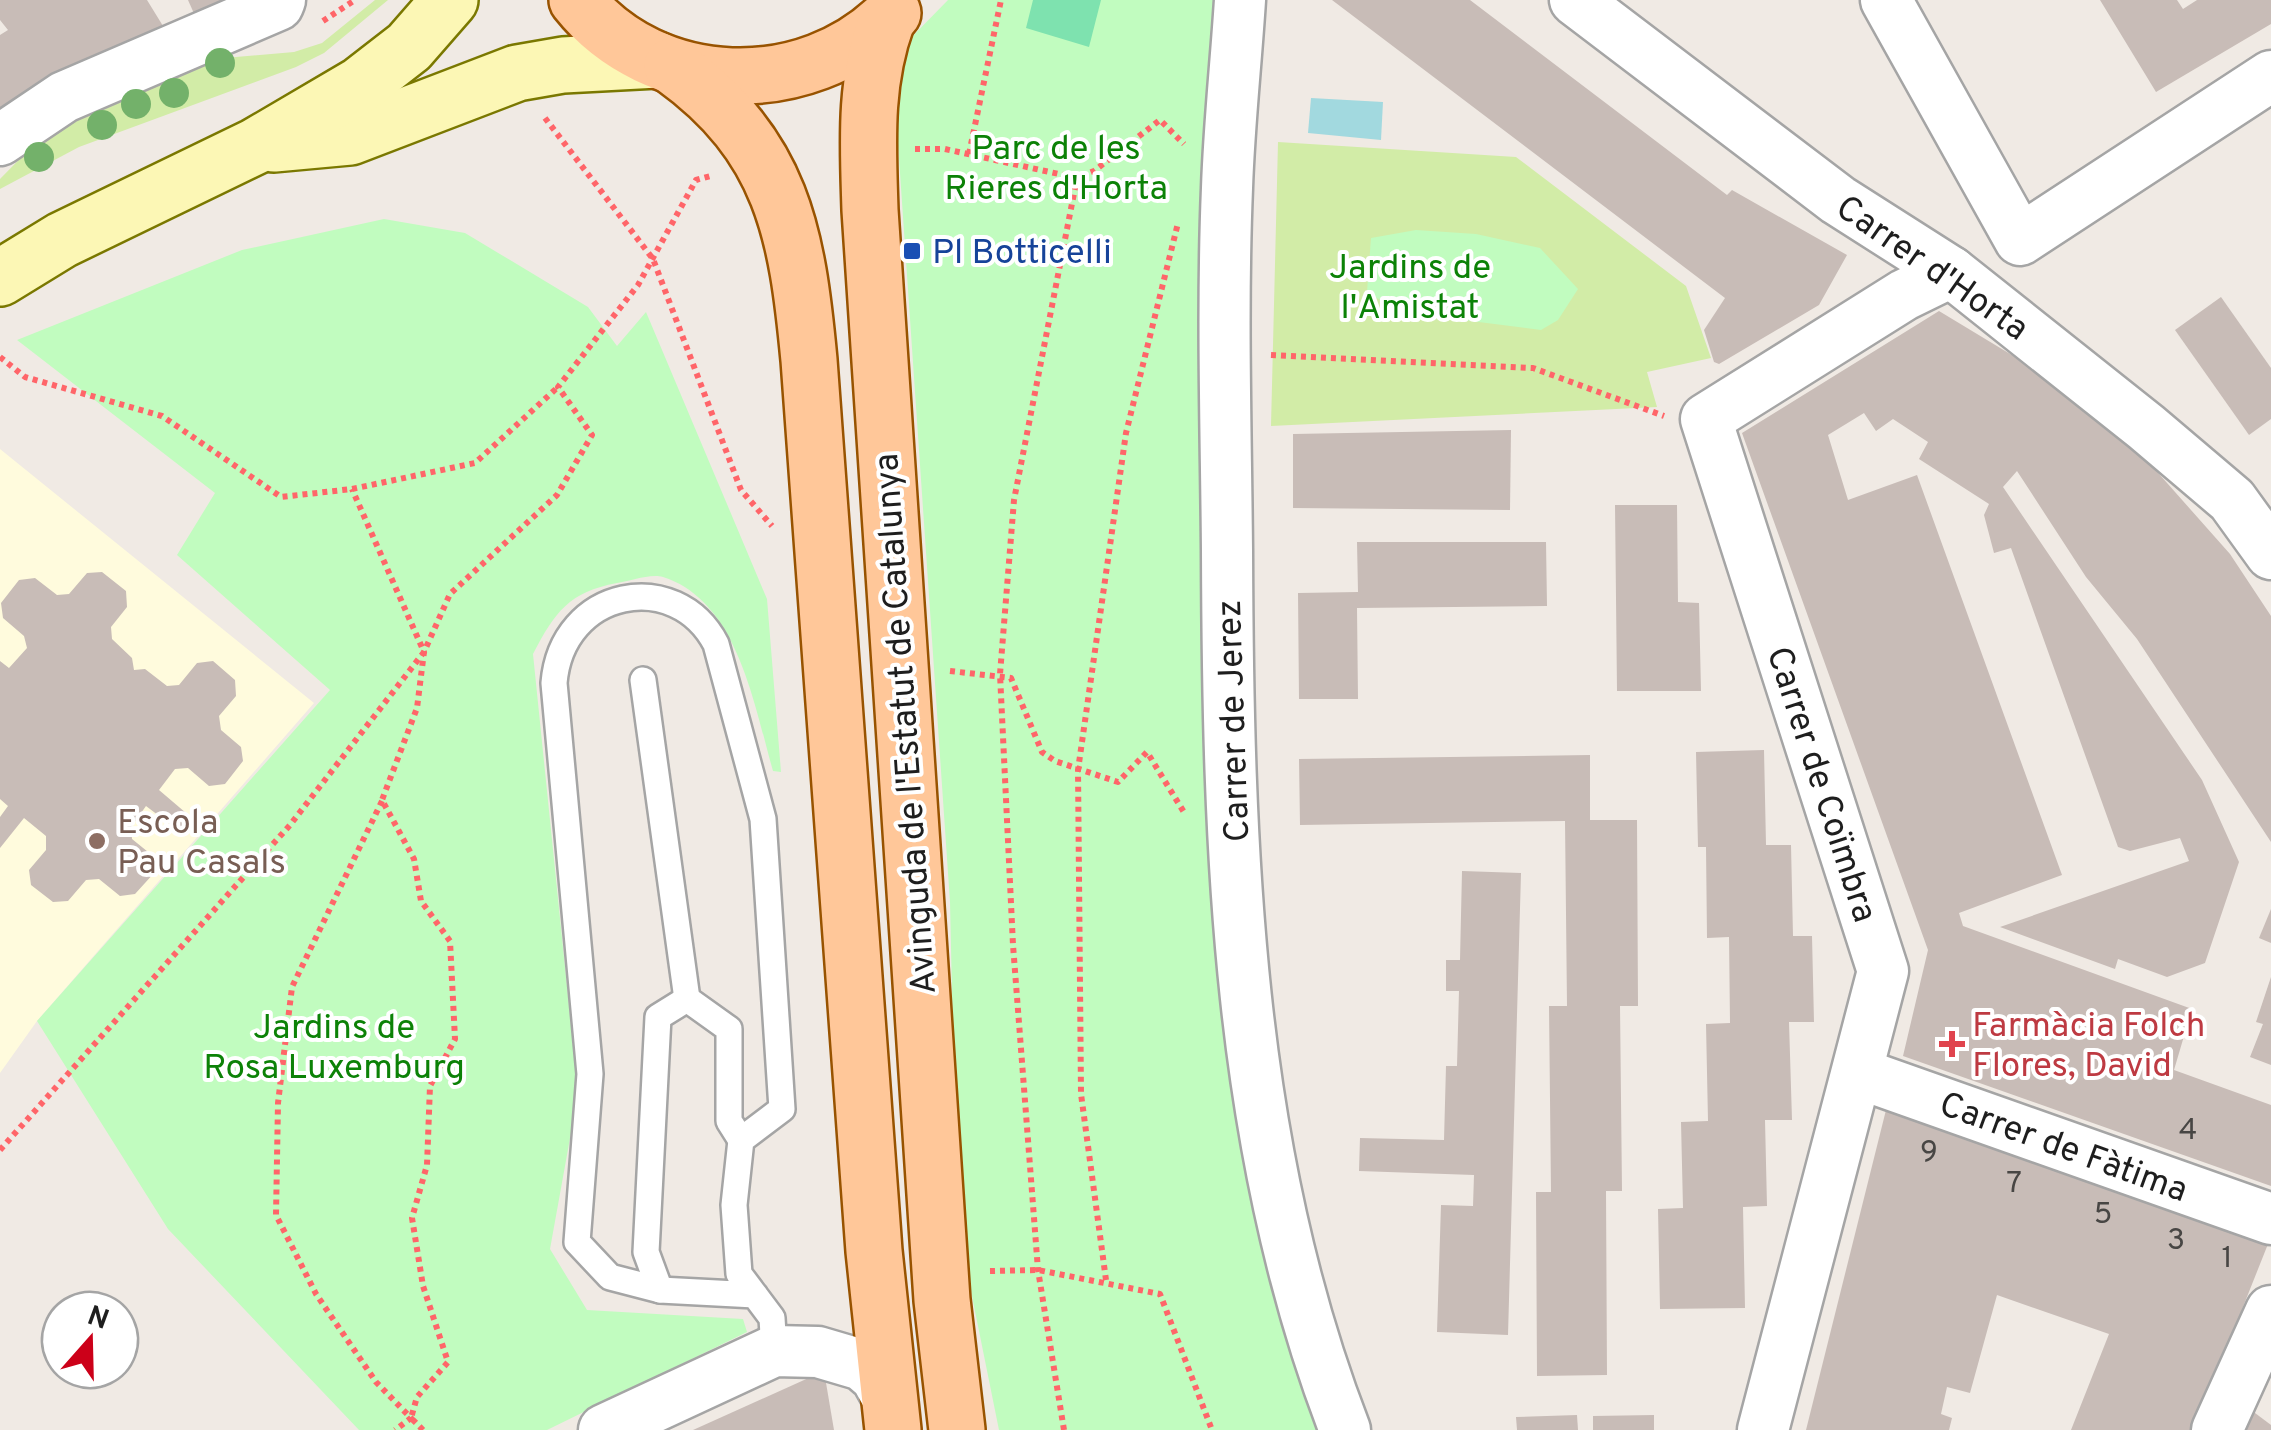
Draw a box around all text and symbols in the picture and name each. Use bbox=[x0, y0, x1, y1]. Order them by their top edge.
park label: Parc de les Rieres d'Horta bbox=[944, 128, 1168, 212]
street label: Carrer d'Horta bbox=[1826, 187, 2036, 352]
place label: Pl Botticelli bbox=[932, 232, 1112, 276]
marker: Pl Botticelli bbox=[901, 240, 923, 262]
park label: Jardins de l'Amistat bbox=[1329, 247, 1491, 331]
street label: Avinguda de l'Estatut de Catalunya bbox=[866, 452, 948, 996]
street label: Carrer de Jerez bbox=[1209, 599, 1261, 843]
street label: Carrer de Coïmbra bbox=[1755, 642, 1885, 928]
place label: Escola Pau Casals bbox=[117, 802, 286, 886]
marker: Escola Pau Casals bbox=[86, 830, 108, 852]
place label: Farmàcia Folch Flores, David bbox=[1972, 1005, 2206, 1089]
park label: Jardins de Rosa Luxemburg bbox=[203, 1007, 465, 1091]
marker: Farmàcia Folch Flores, David bbox=[1941, 1033, 1963, 1055]
street label: Carrer de Fàtima bbox=[1933, 1083, 2193, 1214]
house number: 4 bbox=[2179, 1113, 2197, 1150]
house number: 9 bbox=[1920, 1135, 1938, 1172]
house number: 7 bbox=[2006, 1166, 2022, 1203]
house number: 5 bbox=[2094, 1197, 2112, 1234]
house number: 3 bbox=[2167, 1223, 2185, 1260]
house number: 1 bbox=[2221, 1241, 2233, 1278]
north arrow bbox=[40, 1290, 140, 1390]
text: N bbox=[82, 1299, 113, 1340]

